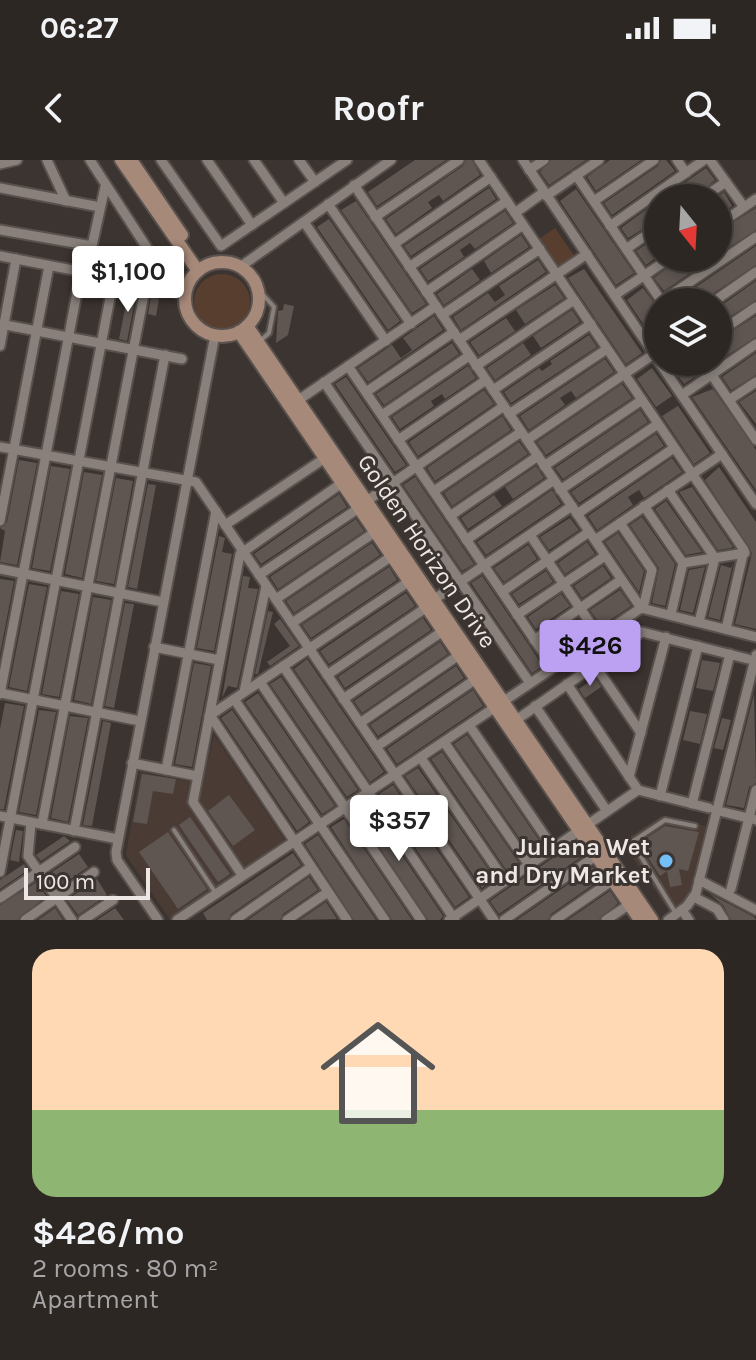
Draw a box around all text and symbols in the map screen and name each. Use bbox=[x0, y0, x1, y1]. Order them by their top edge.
text: 06:27 bbox=[40, 10, 118, 46]
icon: back bbox=[32, 86, 76, 130]
icon: search bbox=[680, 86, 724, 130]
text: Roofr bbox=[332, 87, 424, 129]
north arrow bbox=[644, 184, 732, 272]
map controls bbox=[644, 184, 732, 376]
pin: $1,100 bbox=[63, 246, 193, 314]
text: $1,100 bbox=[90, 256, 166, 287]
button: layers bbox=[644, 288, 732, 376]
street label: Golden Horizon Drive bbox=[352, 449, 502, 653]
pin: $426 bbox=[543, 620, 637, 688]
text: $426 bbox=[558, 630, 622, 661]
pin: $357 bbox=[352, 795, 446, 863]
text: $357 bbox=[368, 805, 430, 836]
place label: Juliana Wet and Dry Market bbox=[475, 833, 650, 889]
marker: Juliana Wet and Dry Market bbox=[657, 852, 675, 870]
scale bar bbox=[24, 864, 150, 900]
text: 100 m bbox=[36, 869, 95, 895]
icon: home bbox=[306, 1001, 450, 1145]
text: $426/mo bbox=[32, 1213, 184, 1253]
text: 2 rooms · 80 m² bbox=[32, 1253, 218, 1284]
text: Apartment bbox=[32, 1284, 159, 1315]

